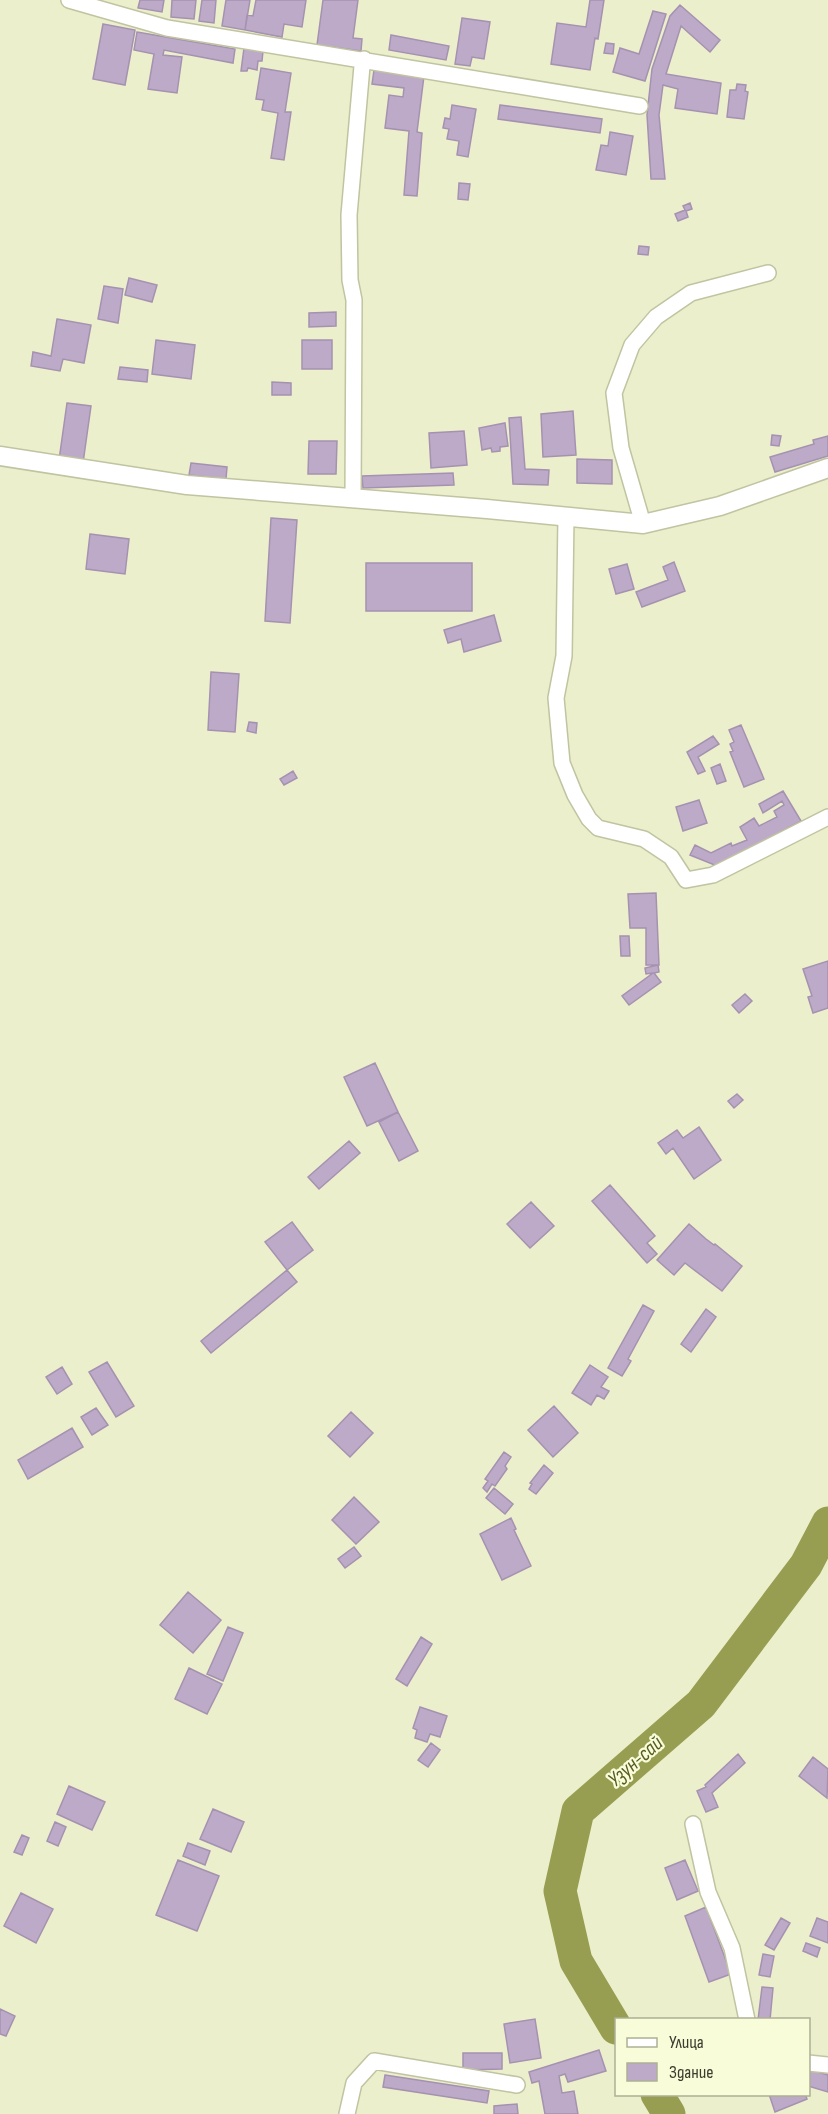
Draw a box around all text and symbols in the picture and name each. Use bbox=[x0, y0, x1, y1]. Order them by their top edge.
water label: Узун-сай bbox=[603, 1730, 668, 1792]
legend bbox=[615, 2018, 810, 2096]
text: Улица bbox=[669, 2032, 704, 2053]
text: Здание bbox=[669, 2062, 714, 2083]

